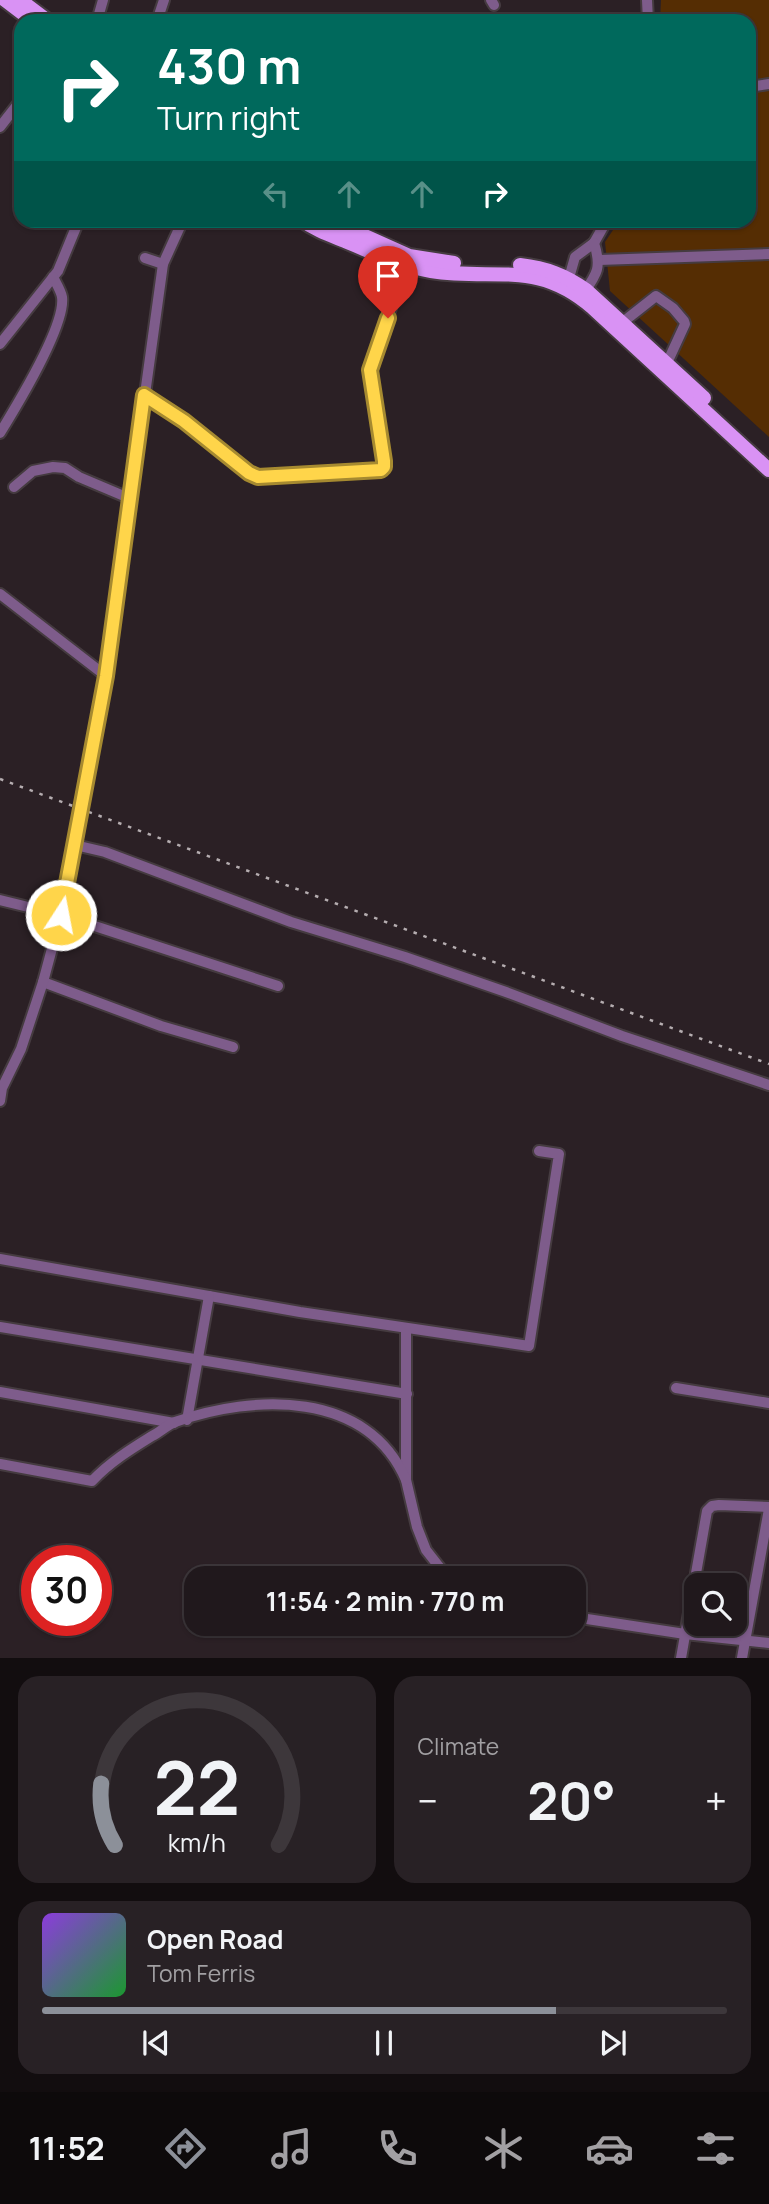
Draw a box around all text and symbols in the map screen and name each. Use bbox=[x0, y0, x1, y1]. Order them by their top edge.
text: 430 m bbox=[157, 32, 301, 99]
icon: right bbox=[42, 42, 133, 133]
text: Turn right bbox=[157, 96, 300, 140]
icon: left bbox=[257, 175, 295, 213]
icon: ahead bbox=[330, 175, 368, 213]
icon: ahead bbox=[403, 175, 441, 213]
icon: right bbox=[476, 175, 514, 213]
pin bbox=[358, 246, 418, 318]
icon: arrive bbox=[369, 257, 407, 295]
position arrow bbox=[24, 878, 98, 952]
speed limit sign: 30 bbox=[21, 1545, 112, 1636]
map controls bbox=[684, 1573, 747, 1636]
button: search bbox=[684, 1573, 747, 1636]
text: 11:54 · 2 min · 770 m bbox=[266, 1583, 504, 1619]
text: Climate bbox=[418, 1730, 499, 1762]
text: 22 bbox=[153, 1738, 240, 1838]
text: 20° bbox=[527, 1765, 616, 1836]
text: − bbox=[418, 1774, 438, 1826]
text: + bbox=[705, 1774, 727, 1826]
text: km/h bbox=[168, 1825, 226, 1860]
text: Open Road bbox=[147, 1921, 283, 1957]
text: Tom Ferris bbox=[147, 1957, 255, 1989]
icon: previous bbox=[137, 2024, 175, 2062]
icon: pause bbox=[365, 2024, 403, 2062]
icon: next bbox=[594, 2024, 632, 2062]
icon: directions bbox=[161, 2124, 210, 2173]
icon: music bbox=[267, 2124, 316, 2173]
icon: phone bbox=[373, 2124, 422, 2173]
icon: climate bbox=[479, 2124, 528, 2173]
icon: car bbox=[585, 2124, 634, 2173]
icon: filters bbox=[691, 2124, 740, 2173]
text: 11:52 bbox=[29, 2126, 104, 2170]

